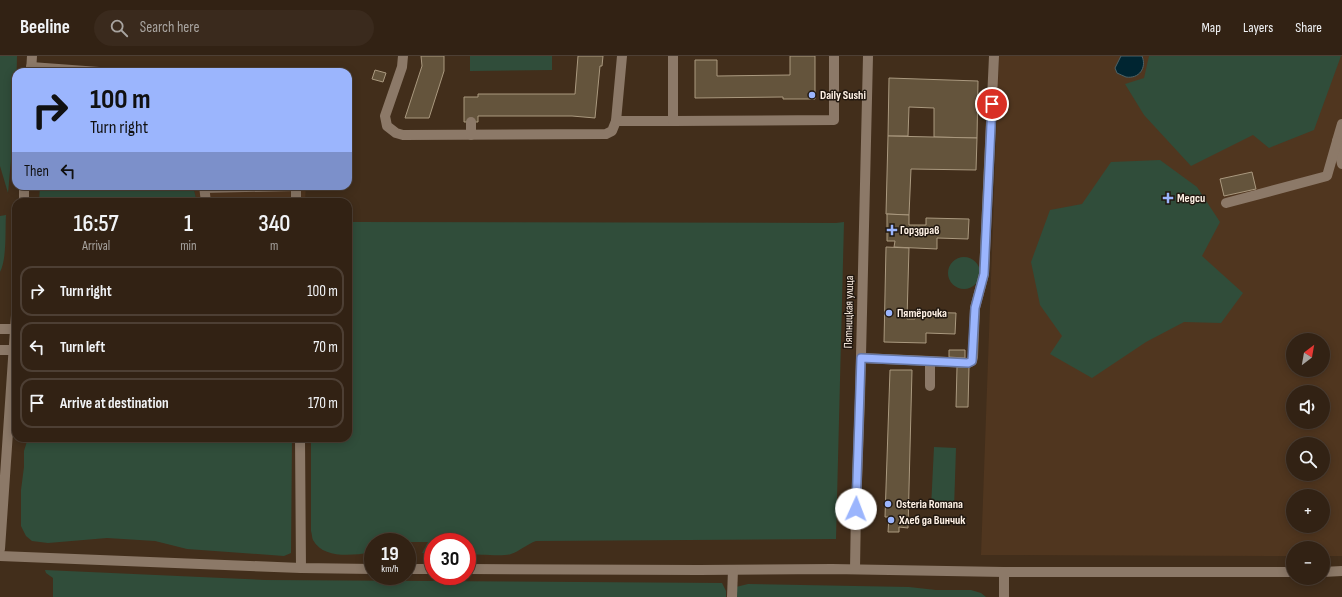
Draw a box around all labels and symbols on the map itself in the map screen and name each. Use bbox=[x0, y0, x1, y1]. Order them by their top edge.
pin bbox=[975, 87, 1009, 121]
place label: Daily Sushi bbox=[820, 88, 866, 103]
marker: Daily Sushi bbox=[807, 90, 817, 100]
place label: Медси bbox=[1177, 191, 1205, 206]
marker: Медси bbox=[1162, 192, 1174, 204]
place label: Горздрав bbox=[900, 223, 939, 238]
marker: Горздрав bbox=[887, 225, 897, 235]
street label: Пятницкая улица bbox=[841, 275, 857, 348]
place label: Пятёрочка bbox=[897, 306, 947, 321]
marker: Пятёрочка bbox=[884, 308, 894, 318]
north arrow bbox=[1286, 333, 1330, 377]
position arrow bbox=[835, 488, 877, 530]
place label: Osteria Romana bbox=[896, 497, 963, 512]
marker: Osteria Romana bbox=[883, 499, 893, 509]
place label: Хлеб да Винчик bbox=[898, 513, 966, 528]
marker: Хлеб да Винчик bbox=[886, 515, 896, 525]
speed limit sign: 30 bbox=[424, 533, 476, 585]

